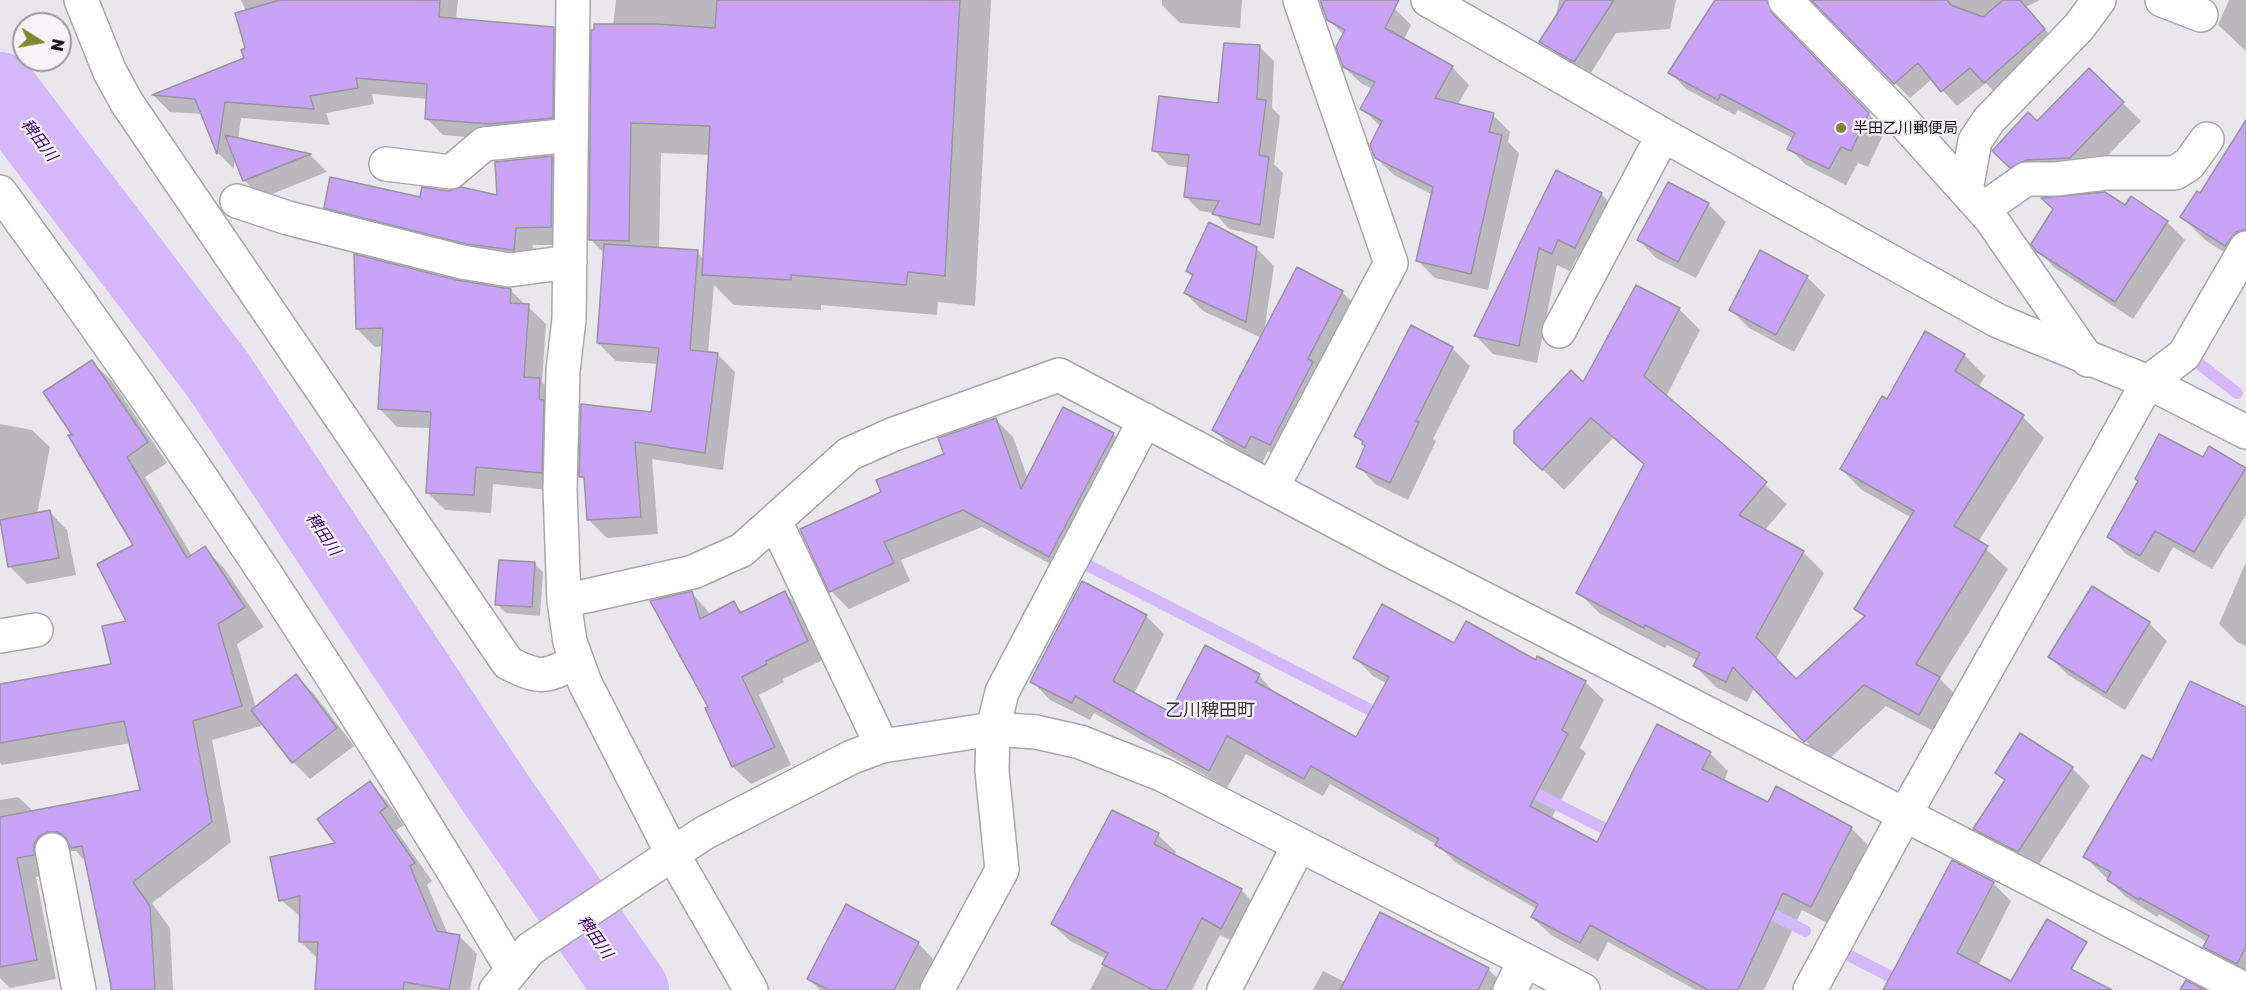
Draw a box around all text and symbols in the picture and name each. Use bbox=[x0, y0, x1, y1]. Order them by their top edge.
north arrow bbox=[12, 12, 72, 72]
text: N bbox=[47, 37, 69, 53]
water label: 稗田川 bbox=[17, 115, 61, 165]
place label: 半田乙川郵便局 bbox=[1853, 119, 1958, 137]
marker: 半田乙川郵便局 bbox=[1834, 121, 1848, 135]
water label: 稗田川 bbox=[302, 509, 344, 559]
district label: 乙川稗田町 bbox=[1165, 699, 1255, 721]
water label: 稗田川 bbox=[573, 912, 617, 962]

